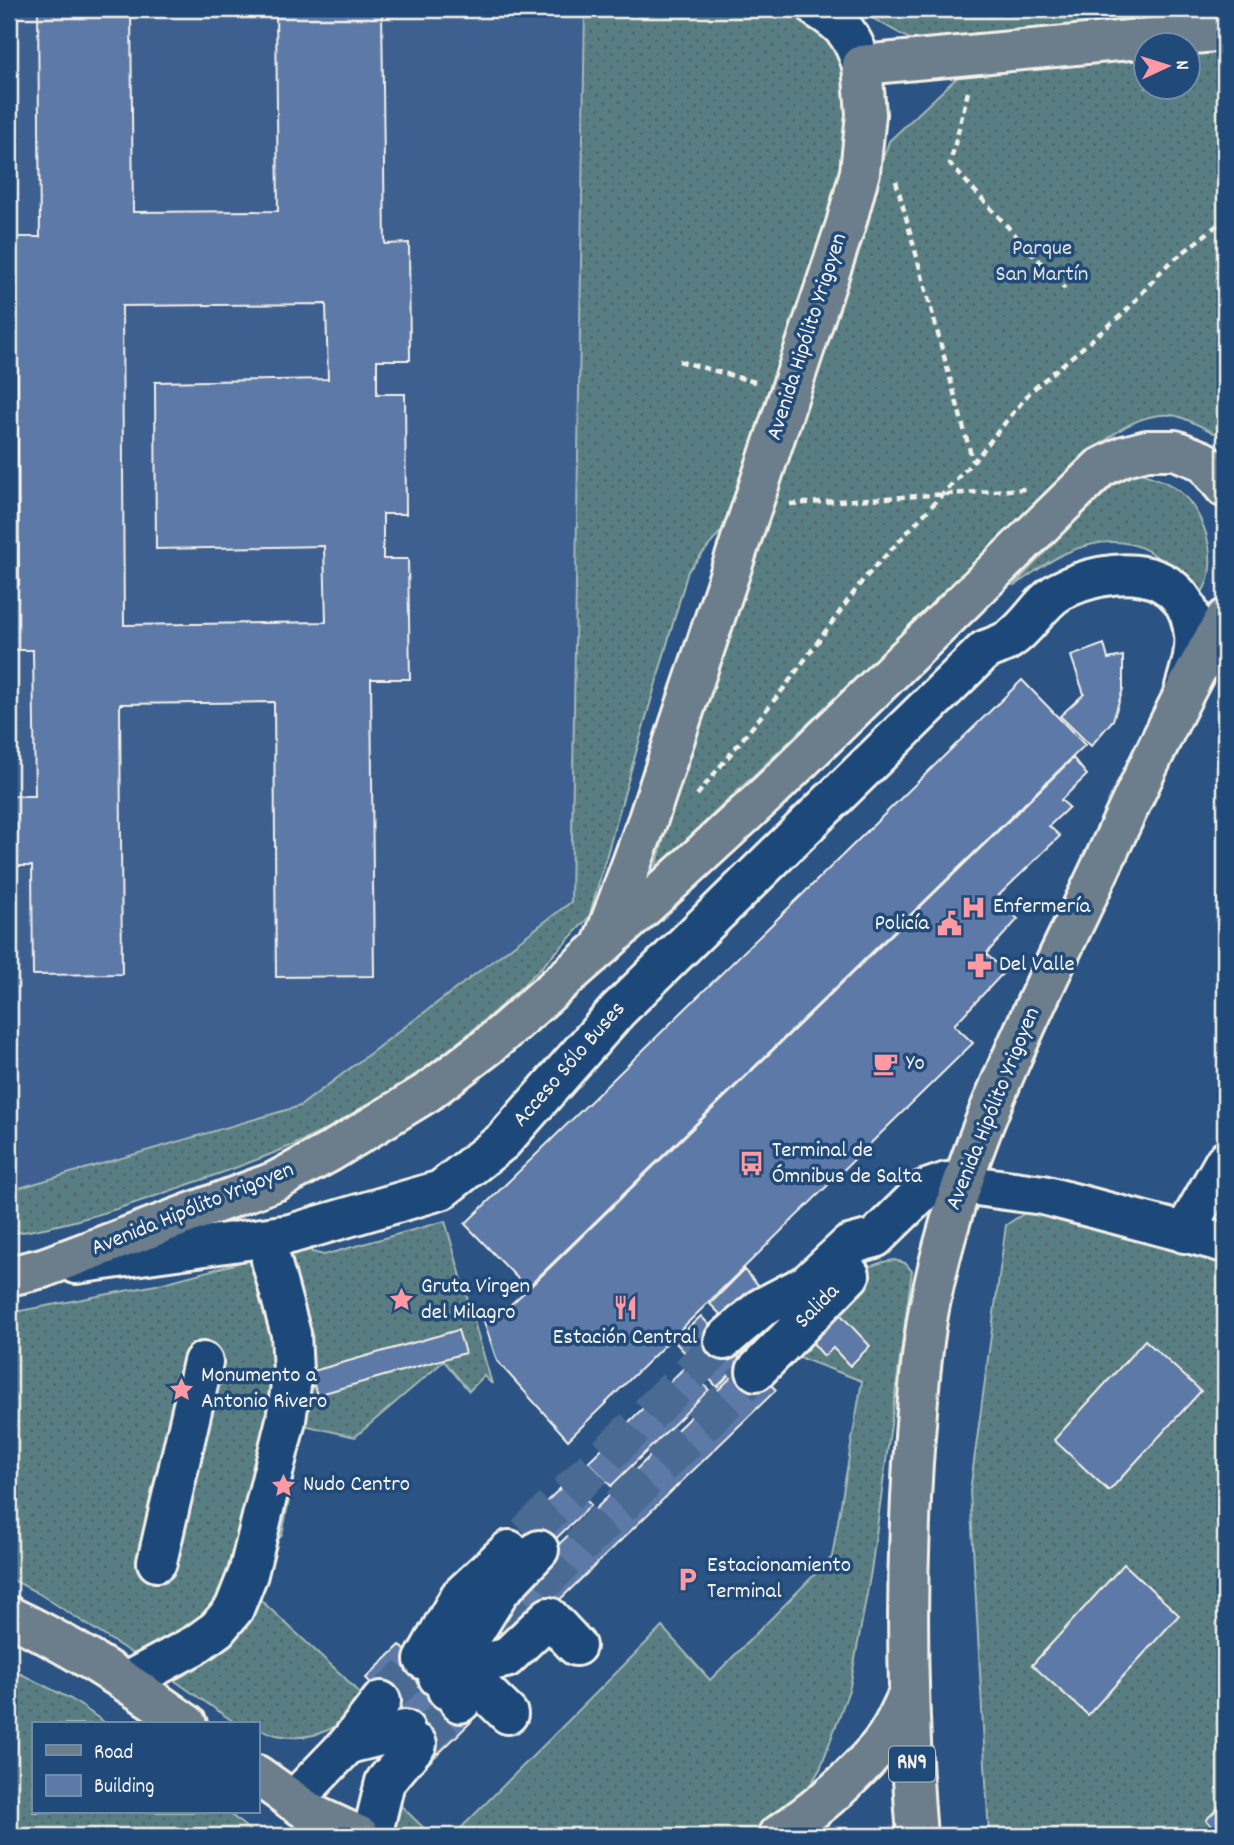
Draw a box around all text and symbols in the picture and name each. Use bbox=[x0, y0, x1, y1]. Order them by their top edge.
north arrow bbox=[1132, 32, 1202, 102]
text: N bbox=[1167, 59, 1194, 71]
street label: Avenida Hipólito Yrigoyen bbox=[759, 229, 857, 445]
park label: Parque San Martín bbox=[996, 233, 1088, 292]
place label: Enfermería bbox=[993, 891, 1092, 924]
hospital icon: Enfermería bbox=[959, 893, 987, 921]
place label: Policía bbox=[874, 908, 930, 941]
public building icon: Policía bbox=[935, 910, 963, 938]
place label: Del Valle bbox=[999, 949, 1075, 982]
pharmacy icon: Del Valle bbox=[965, 951, 993, 979]
street label: Acceso Sólo Buses bbox=[506, 995, 634, 1135]
street label: Avenida Hipólito Yrigoyen bbox=[938, 1003, 1050, 1215]
place label: Yo bbox=[906, 1048, 925, 1081]
cafe icon: Yo bbox=[872, 1050, 900, 1078]
place label: Terminal de Ómnibus de Salta bbox=[772, 1135, 923, 1194]
bus stop icon: Terminal de Ómnibus de Salta bbox=[738, 1150, 766, 1178]
street label: Avenida Hipólito Yrigoyen bbox=[87, 1154, 299, 1266]
place label: Gruta Virgen del Milagro bbox=[421, 1271, 530, 1330]
street label: Salida bbox=[788, 1276, 849, 1337]
place icon: Gruta Virgen del Milagro bbox=[387, 1286, 415, 1314]
restaurant icon: Estación Central bbox=[611, 1294, 639, 1322]
place label: Estación Central bbox=[553, 1322, 698, 1355]
place label: Monumento a Antonio Rivero bbox=[201, 1360, 327, 1419]
place icon: Monumento a Antonio Rivero bbox=[167, 1375, 195, 1403]
place label: Nudo Centro bbox=[303, 1469, 410, 1502]
place icon: Nudo Centro bbox=[269, 1471, 297, 1499]
place label: Estacionamiento Terminal bbox=[707, 1550, 851, 1609]
parking icon: Estacionamiento Terminal bbox=[673, 1565, 701, 1593]
legend bbox=[32, 1722, 259, 1814]
text: Road bbox=[94, 1739, 133, 1769]
road number: RN9 bbox=[889, 1746, 935, 1782]
text: Building bbox=[94, 1773, 154, 1803]

